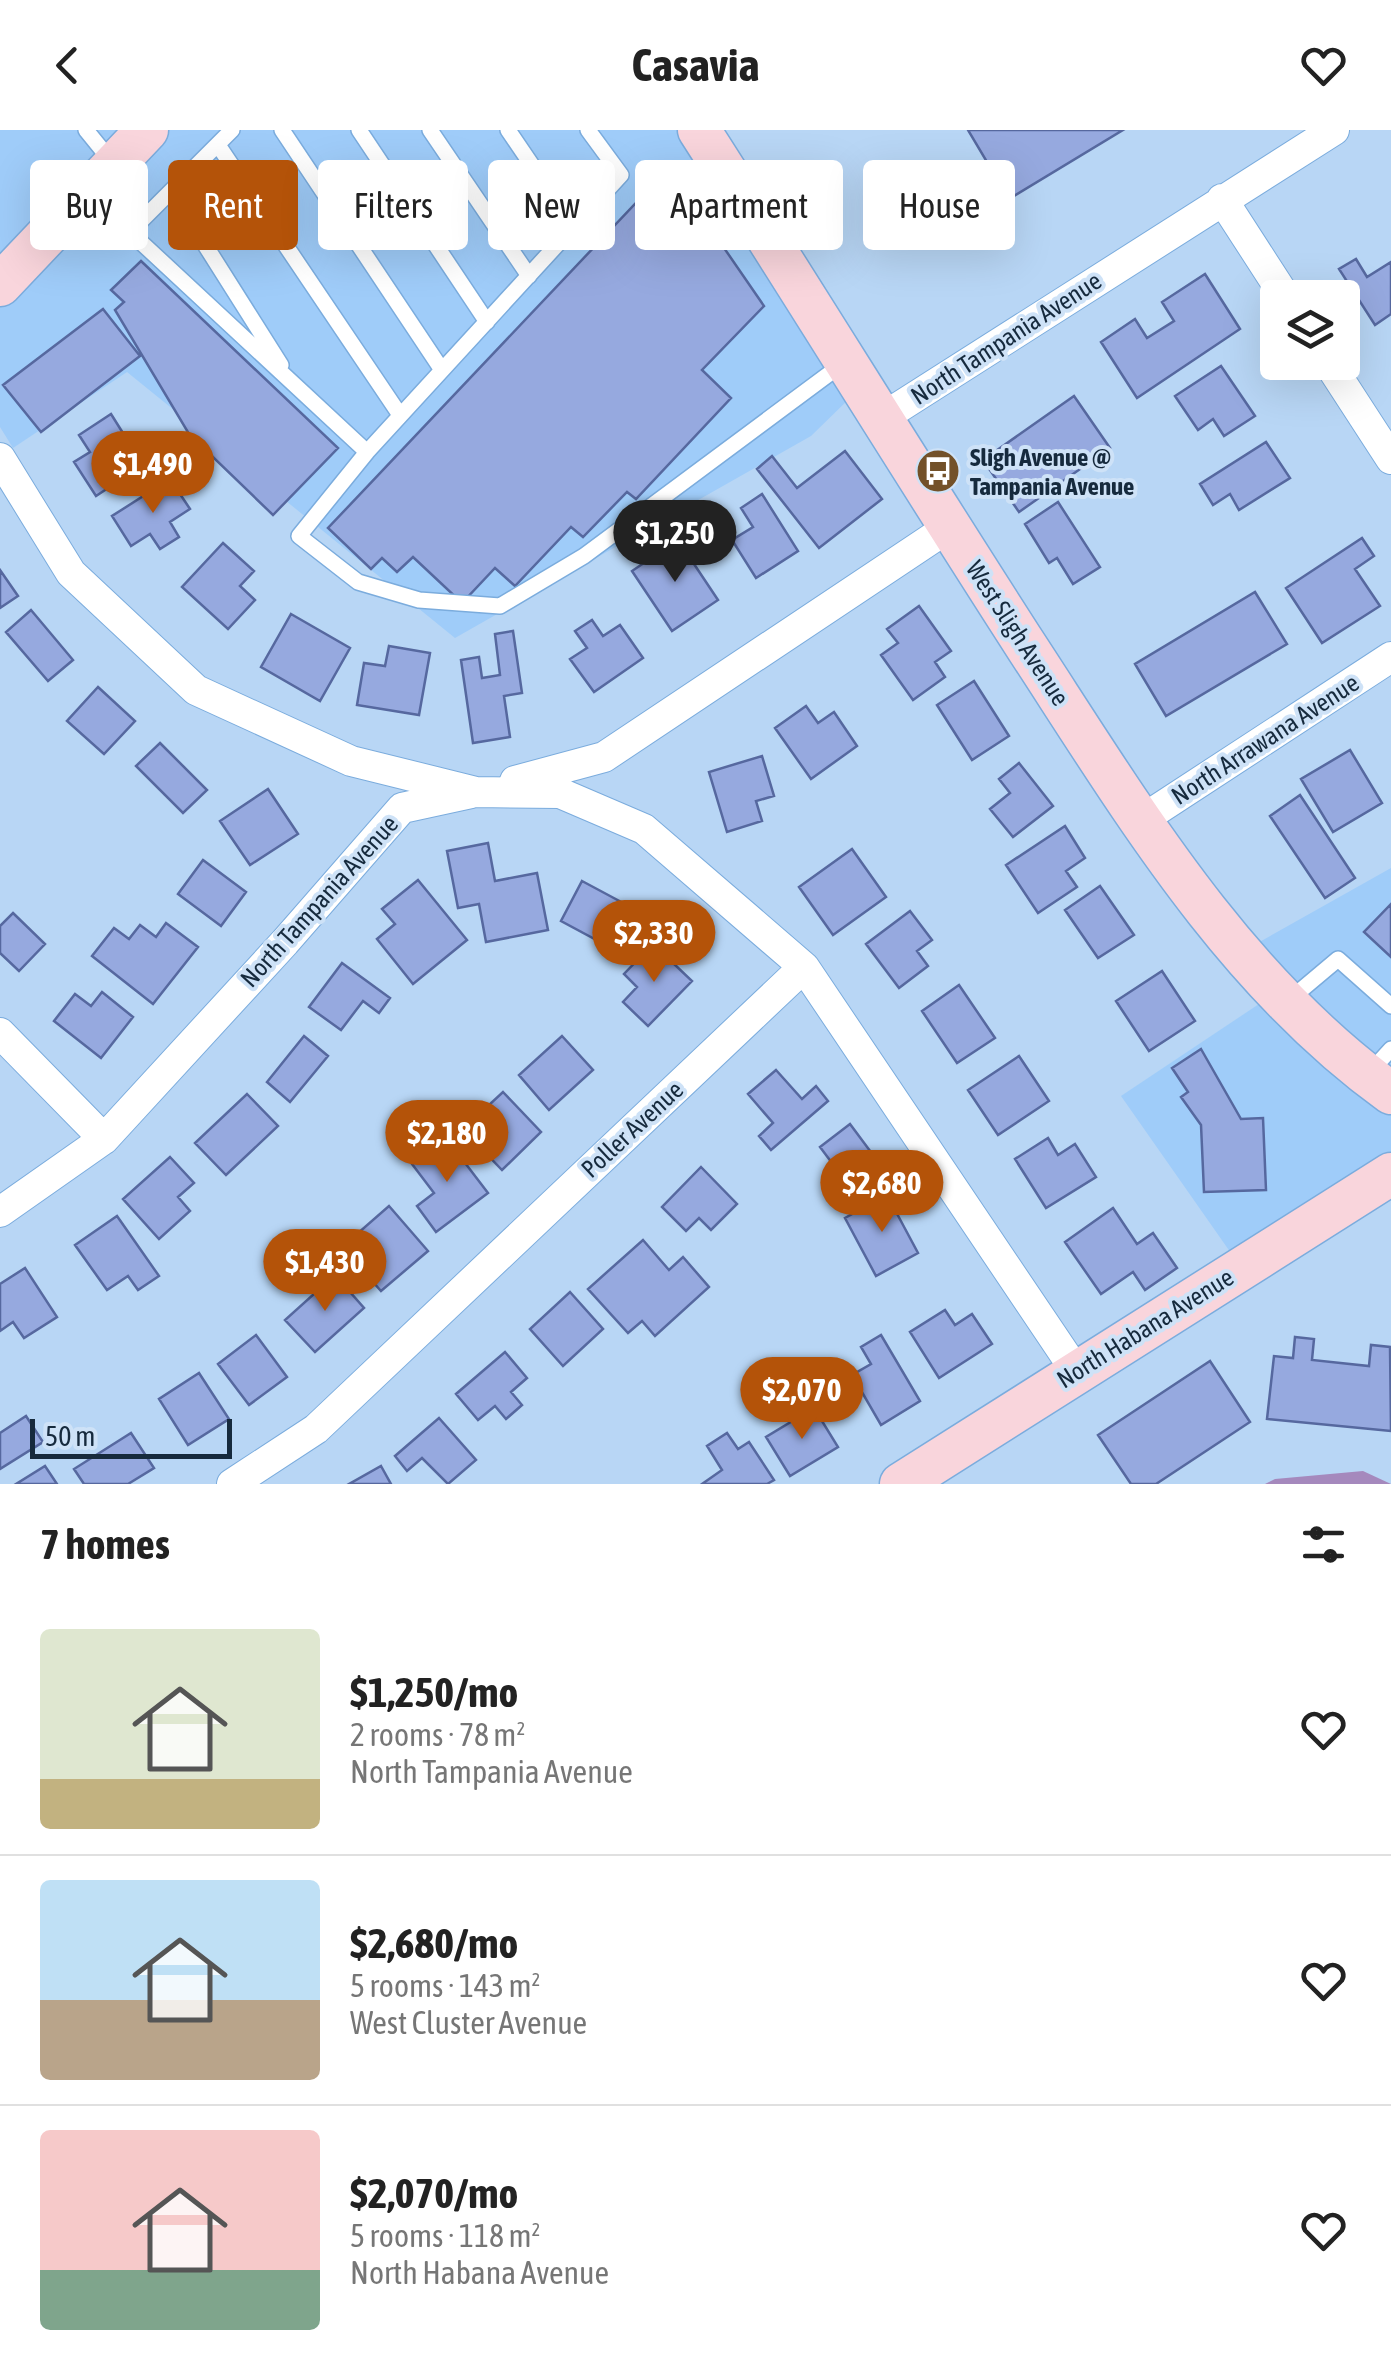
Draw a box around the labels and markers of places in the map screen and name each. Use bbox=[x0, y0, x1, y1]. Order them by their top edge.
pin: $1,490 bbox=[72, 431, 234, 516]
place label: Sligh Avenue @ Tampania Avenue bbox=[970, 443, 1134, 500]
bus stop icon: Sligh Avenue @ Tampania Avenue bbox=[915, 448, 961, 494]
pin: $1,250 bbox=[594, 500, 756, 585]
pin: $2,330 bbox=[573, 900, 735, 985]
pin: $2,180 bbox=[366, 1100, 528, 1185]
pin: $2,680 bbox=[801, 1150, 963, 1235]
pin: $1,430 bbox=[244, 1229, 406, 1314]
pin: $2,070 bbox=[721, 1357, 883, 1442]

